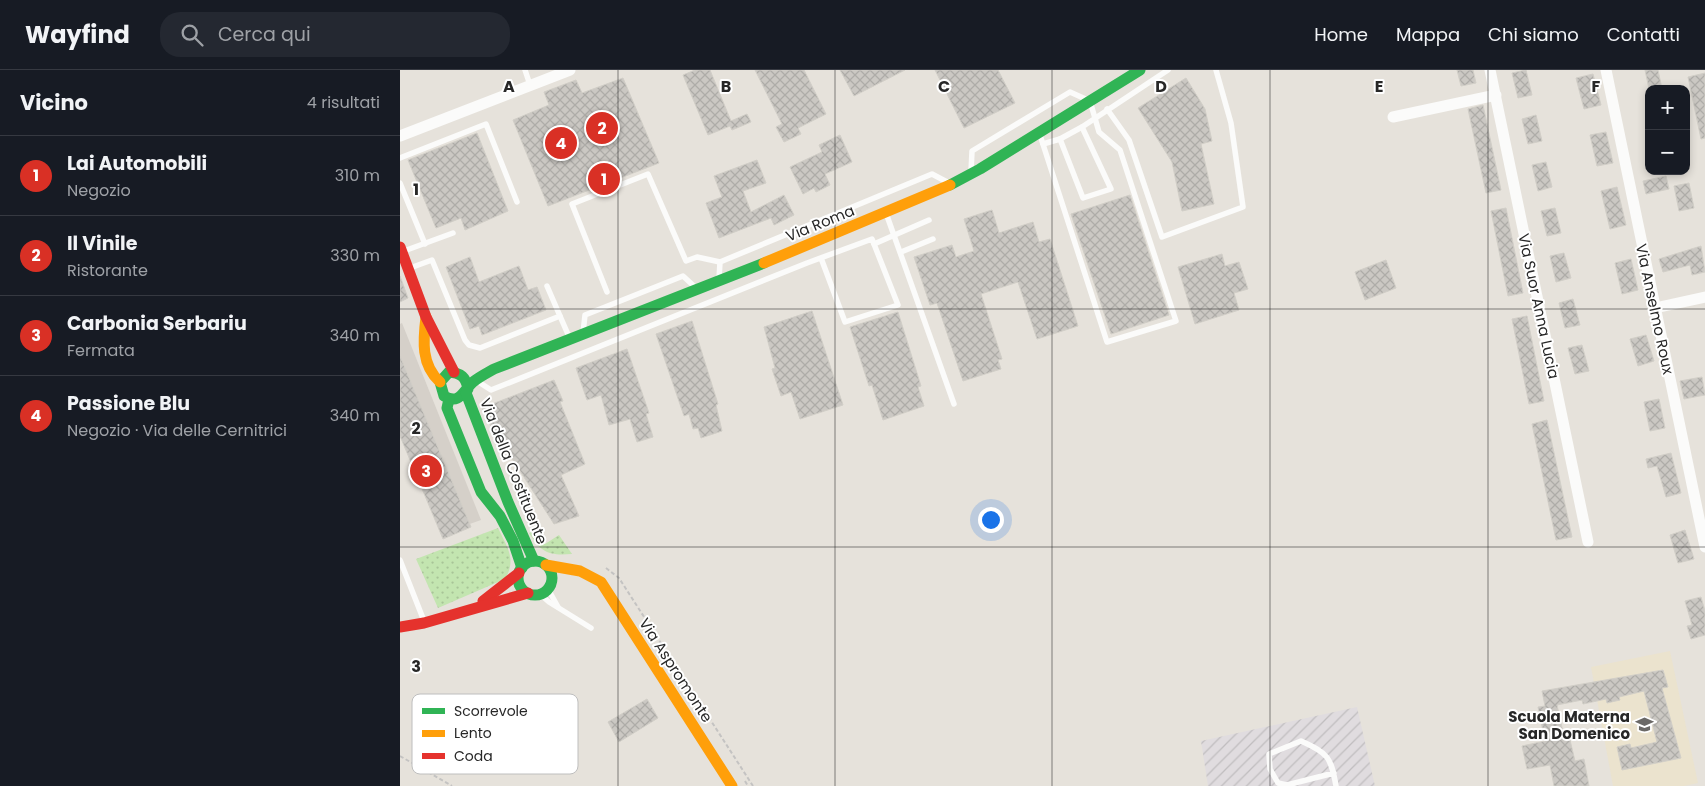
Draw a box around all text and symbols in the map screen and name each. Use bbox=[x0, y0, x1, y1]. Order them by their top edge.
search box bbox=[160, 12, 510, 57]
text: Wayfind bbox=[25, 18, 130, 51]
icon: search bbox=[178, 21, 206, 49]
text: Cerca qui bbox=[218, 21, 311, 48]
text: Home bbox=[1314, 22, 1368, 47]
text: Mappa bbox=[1396, 22, 1460, 47]
text: Chi siamo bbox=[1488, 22, 1579, 47]
text: Contatti bbox=[1607, 22, 1680, 47]
text: A bbox=[503, 75, 515, 98]
text: B bbox=[721, 75, 731, 98]
text: C bbox=[938, 75, 950, 98]
text: D bbox=[1155, 75, 1167, 98]
text: E bbox=[1375, 75, 1383, 98]
text: F bbox=[1592, 75, 1601, 98]
map controls bbox=[1645, 85, 1690, 175]
button: + bbox=[1645, 85, 1690, 130]
text: Vicino bbox=[20, 88, 88, 117]
text: 4 risultati bbox=[307, 91, 380, 114]
pin: 2 bbox=[586, 109, 618, 147]
pin: 4 bbox=[545, 124, 577, 162]
button: − bbox=[1645, 130, 1690, 175]
text: Lai Automobili bbox=[67, 150, 207, 177]
pin: 1 bbox=[588, 160, 620, 198]
text: 1 bbox=[33, 164, 39, 187]
text: 310 m bbox=[335, 164, 380, 187]
text: 1 bbox=[413, 178, 419, 201]
text: Negozio bbox=[67, 179, 131, 202]
street label: Via Roma bbox=[783, 200, 857, 246]
text: Il Vinile bbox=[67, 230, 137, 257]
street label: Via Suor Anna Lucia bbox=[1513, 231, 1565, 381]
street label: Via Anselmo Roux bbox=[1631, 242, 1679, 376]
text: 2 bbox=[31, 244, 41, 267]
text: 330 m bbox=[330, 244, 380, 267]
text: Ristorante bbox=[67, 259, 148, 282]
text: Carbonia Serbariu bbox=[67, 310, 247, 337]
text: 3 bbox=[31, 324, 41, 347]
text: 340 m bbox=[330, 324, 380, 347]
text: Fermata bbox=[67, 339, 135, 362]
text: Passione Blu bbox=[67, 390, 190, 417]
street label: Via della Costituente bbox=[475, 395, 553, 547]
text: 4 bbox=[31, 404, 41, 427]
text: 340 m bbox=[330, 404, 380, 427]
text: 2 bbox=[411, 417, 421, 440]
text: Negozio · Via delle Cernitrici bbox=[67, 419, 287, 442]
pin: 3 bbox=[410, 452, 442, 490]
your location bbox=[978, 507, 1004, 533]
street label: Via Aspromonte bbox=[634, 614, 718, 726]
text: 3 bbox=[411, 655, 421, 678]
legend bbox=[412, 694, 578, 774]
text: Scorrevole bbox=[454, 701, 528, 721]
place label: Scuola Materna San Domenico bbox=[1508, 706, 1630, 744]
school or university icon: Scuola Materna San Domenico bbox=[1634, 715, 1654, 735]
text: Lento bbox=[454, 723, 492, 743]
text: Coda bbox=[454, 746, 493, 766]

